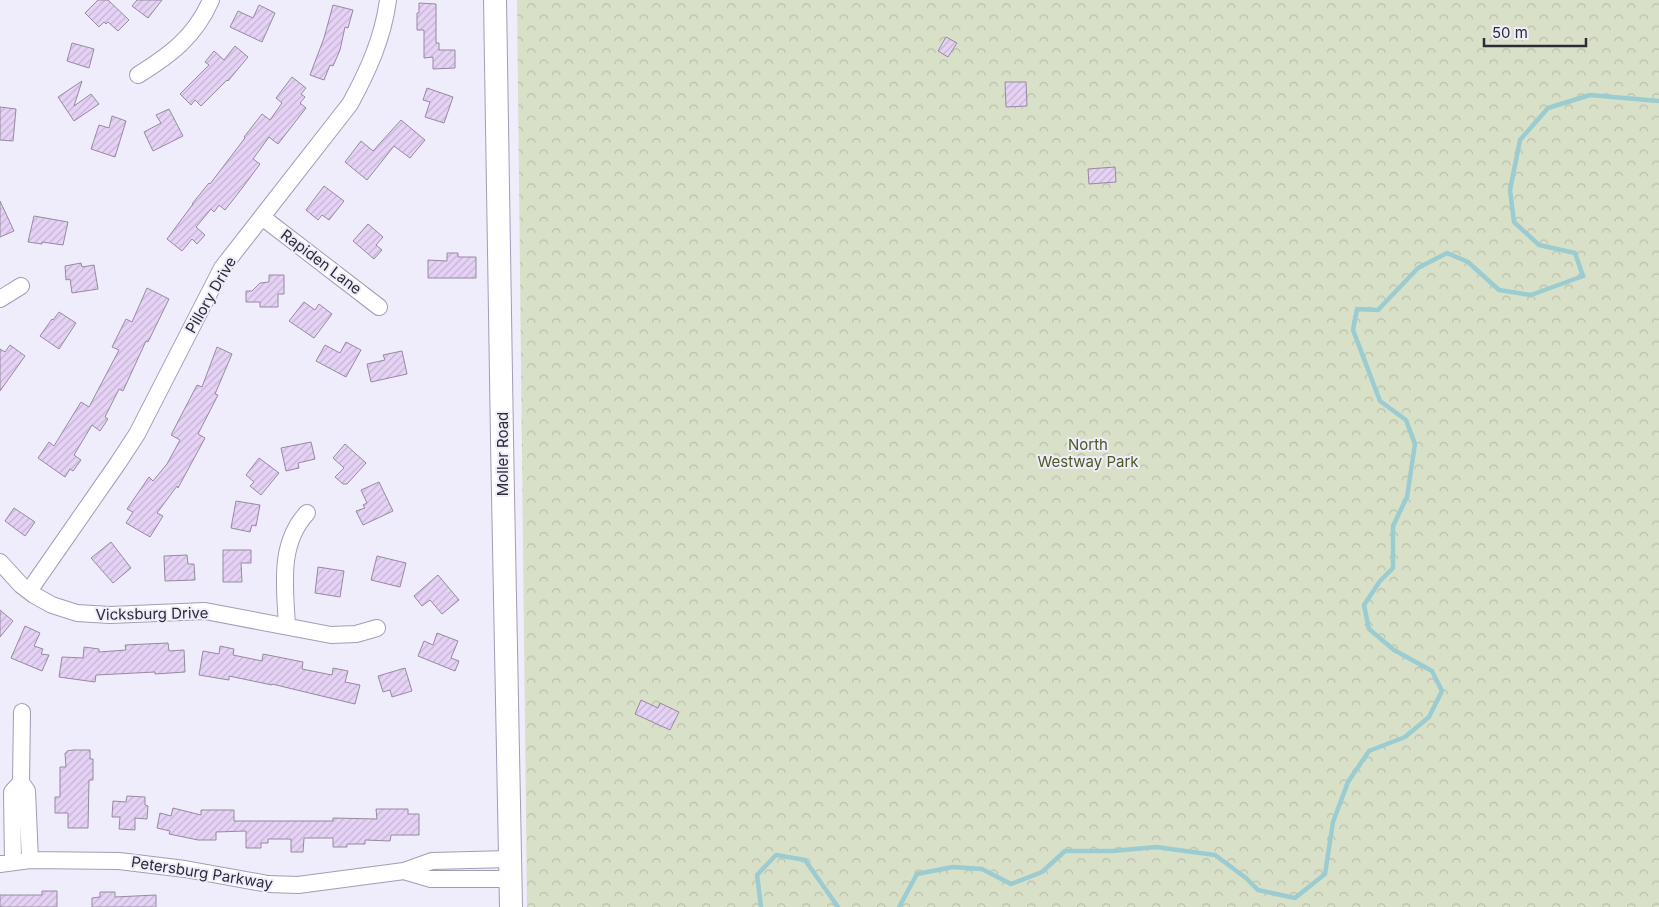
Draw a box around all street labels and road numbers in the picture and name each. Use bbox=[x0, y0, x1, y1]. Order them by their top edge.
street label: Rapiden Lane bbox=[277, 225, 365, 298]
street label: Pillory Drive bbox=[181, 253, 240, 336]
street label: Moller Road bbox=[493, 412, 512, 496]
street label: Vicksburg Drive bbox=[95, 603, 209, 624]
street label: Petersburg Parkway bbox=[130, 852, 275, 893]

